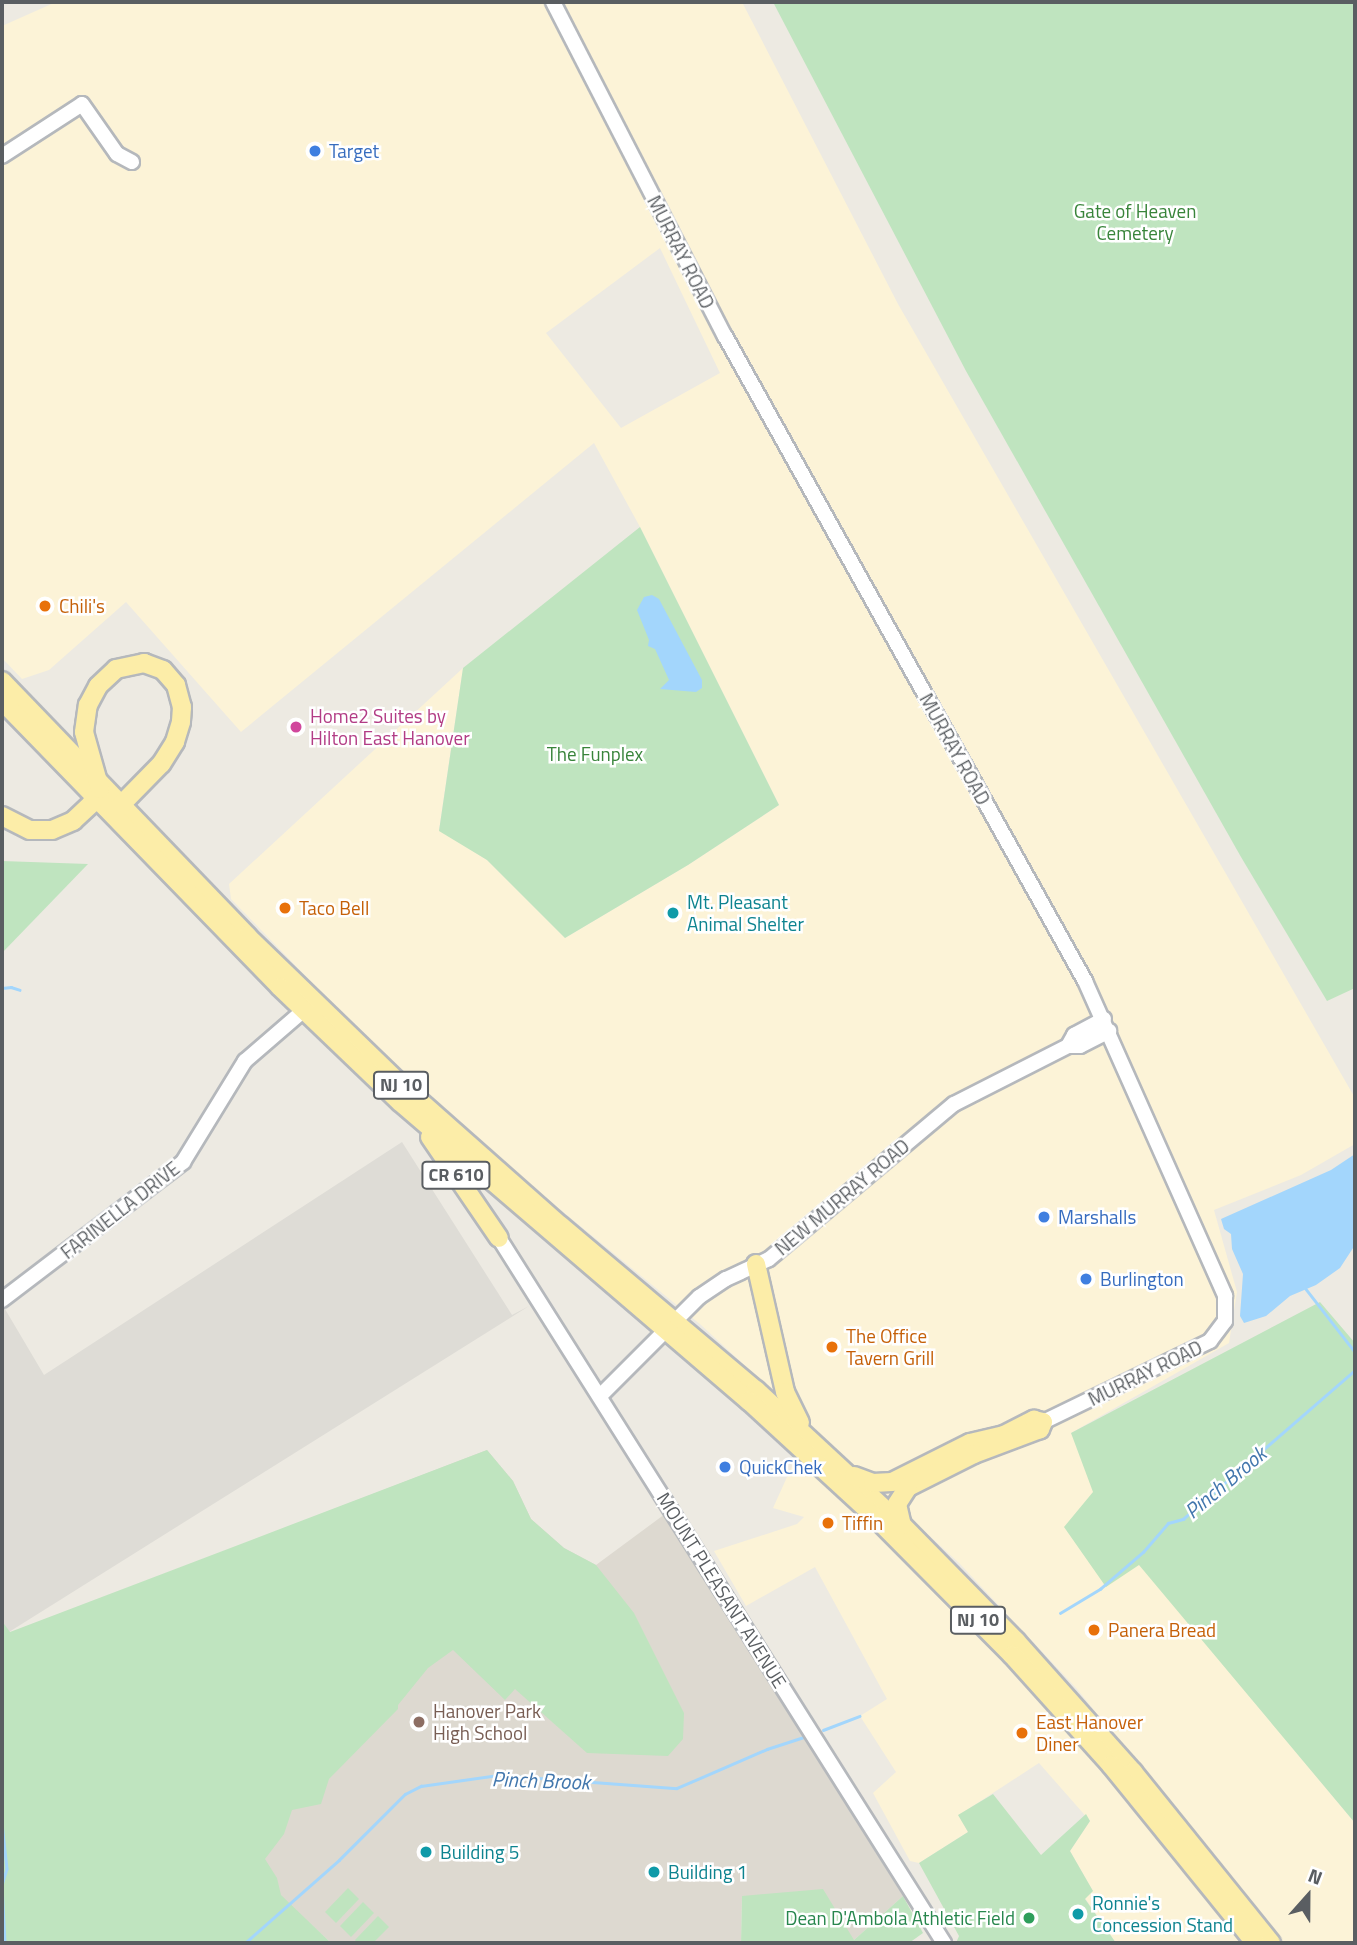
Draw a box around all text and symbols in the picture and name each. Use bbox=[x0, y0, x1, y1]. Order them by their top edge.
place label: Target bbox=[329, 140, 379, 162]
marker: Target bbox=[307, 143, 323, 159]
street label: MURRAY ROAD bbox=[643, 192, 719, 312]
park label: Gate of Heaven Cemetery bbox=[1074, 200, 1196, 244]
place label: Chili's bbox=[59, 595, 105, 617]
marker: Chili's bbox=[37, 598, 53, 614]
street label: MURRAY ROAD bbox=[915, 689, 995, 809]
place label: Home2 Suites by Hilton East Hanover bbox=[310, 705, 470, 749]
marker: Home2 Suites by Hilton East Hanover bbox=[288, 719, 304, 735]
park label: The Funplex bbox=[547, 743, 643, 765]
place label: Mt. Pleasant Animal Shelter bbox=[687, 891, 804, 935]
place label: Taco Bell bbox=[299, 897, 369, 919]
marker: Taco Bell bbox=[277, 900, 293, 916]
marker: Mt. Pleasant Animal Shelter bbox=[665, 905, 681, 921]
road number: NJ 10 bbox=[371, 1070, 431, 1100]
street label: NEW MURRAY ROAD bbox=[770, 1134, 914, 1260]
street label: FARINELLA DRIVE bbox=[56, 1157, 184, 1263]
road number: CR 610 bbox=[421, 1160, 491, 1190]
place label: Marshalls bbox=[1058, 1206, 1136, 1228]
marker: Marshalls bbox=[1036, 1209, 1052, 1225]
place label: Burlington bbox=[1100, 1268, 1184, 1290]
marker: Burlington bbox=[1078, 1271, 1094, 1287]
place label: The Office Tavern Grill bbox=[846, 1325, 934, 1369]
street label: MURRAY ROAD bbox=[1084, 1336, 1206, 1410]
marker: The Office Tavern Grill bbox=[824, 1339, 840, 1355]
water label: Pinch Brook bbox=[1179, 1441, 1271, 1523]
place label: QuickChek bbox=[739, 1456, 822, 1478]
marker: QuickChek bbox=[717, 1459, 733, 1475]
street label: MOUNT PLEASANT AVENUE bbox=[652, 1488, 792, 1692]
place label: Tiffin bbox=[842, 1512, 883, 1534]
marker: Tiffin bbox=[820, 1515, 836, 1531]
road number: NJ 10 bbox=[948, 1605, 1008, 1634]
place label: Panera Bread bbox=[1108, 1619, 1216, 1641]
marker: Panera Bread bbox=[1086, 1622, 1102, 1638]
place label: Hanover Park High School bbox=[433, 1700, 541, 1744]
place label: East Hanover Diner bbox=[1036, 1711, 1143, 1755]
marker: Hanover Park High School bbox=[411, 1714, 427, 1730]
marker: East Hanover Diner bbox=[1014, 1725, 1030, 1741]
water label: Pinch Brook bbox=[491, 1766, 591, 1794]
place label: Building 5 bbox=[440, 1841, 519, 1863]
marker: Building 5 bbox=[418, 1844, 434, 1860]
text: N bbox=[1304, 1860, 1327, 1892]
place label: Building 1 bbox=[668, 1861, 747, 1883]
north arrow bbox=[1273, 1861, 1343, 1931]
marker: Building 1 bbox=[646, 1864, 662, 1880]
place label: Ronnie's Concession Stand bbox=[1092, 1892, 1233, 1936]
marker: Ronnie's Concession Stand bbox=[1070, 1906, 1086, 1922]
place label: Dean D'Ambola Athletic Field bbox=[785, 1907, 1015, 1929]
marker: Dean D'Ambola Athletic Field bbox=[1021, 1910, 1037, 1926]

